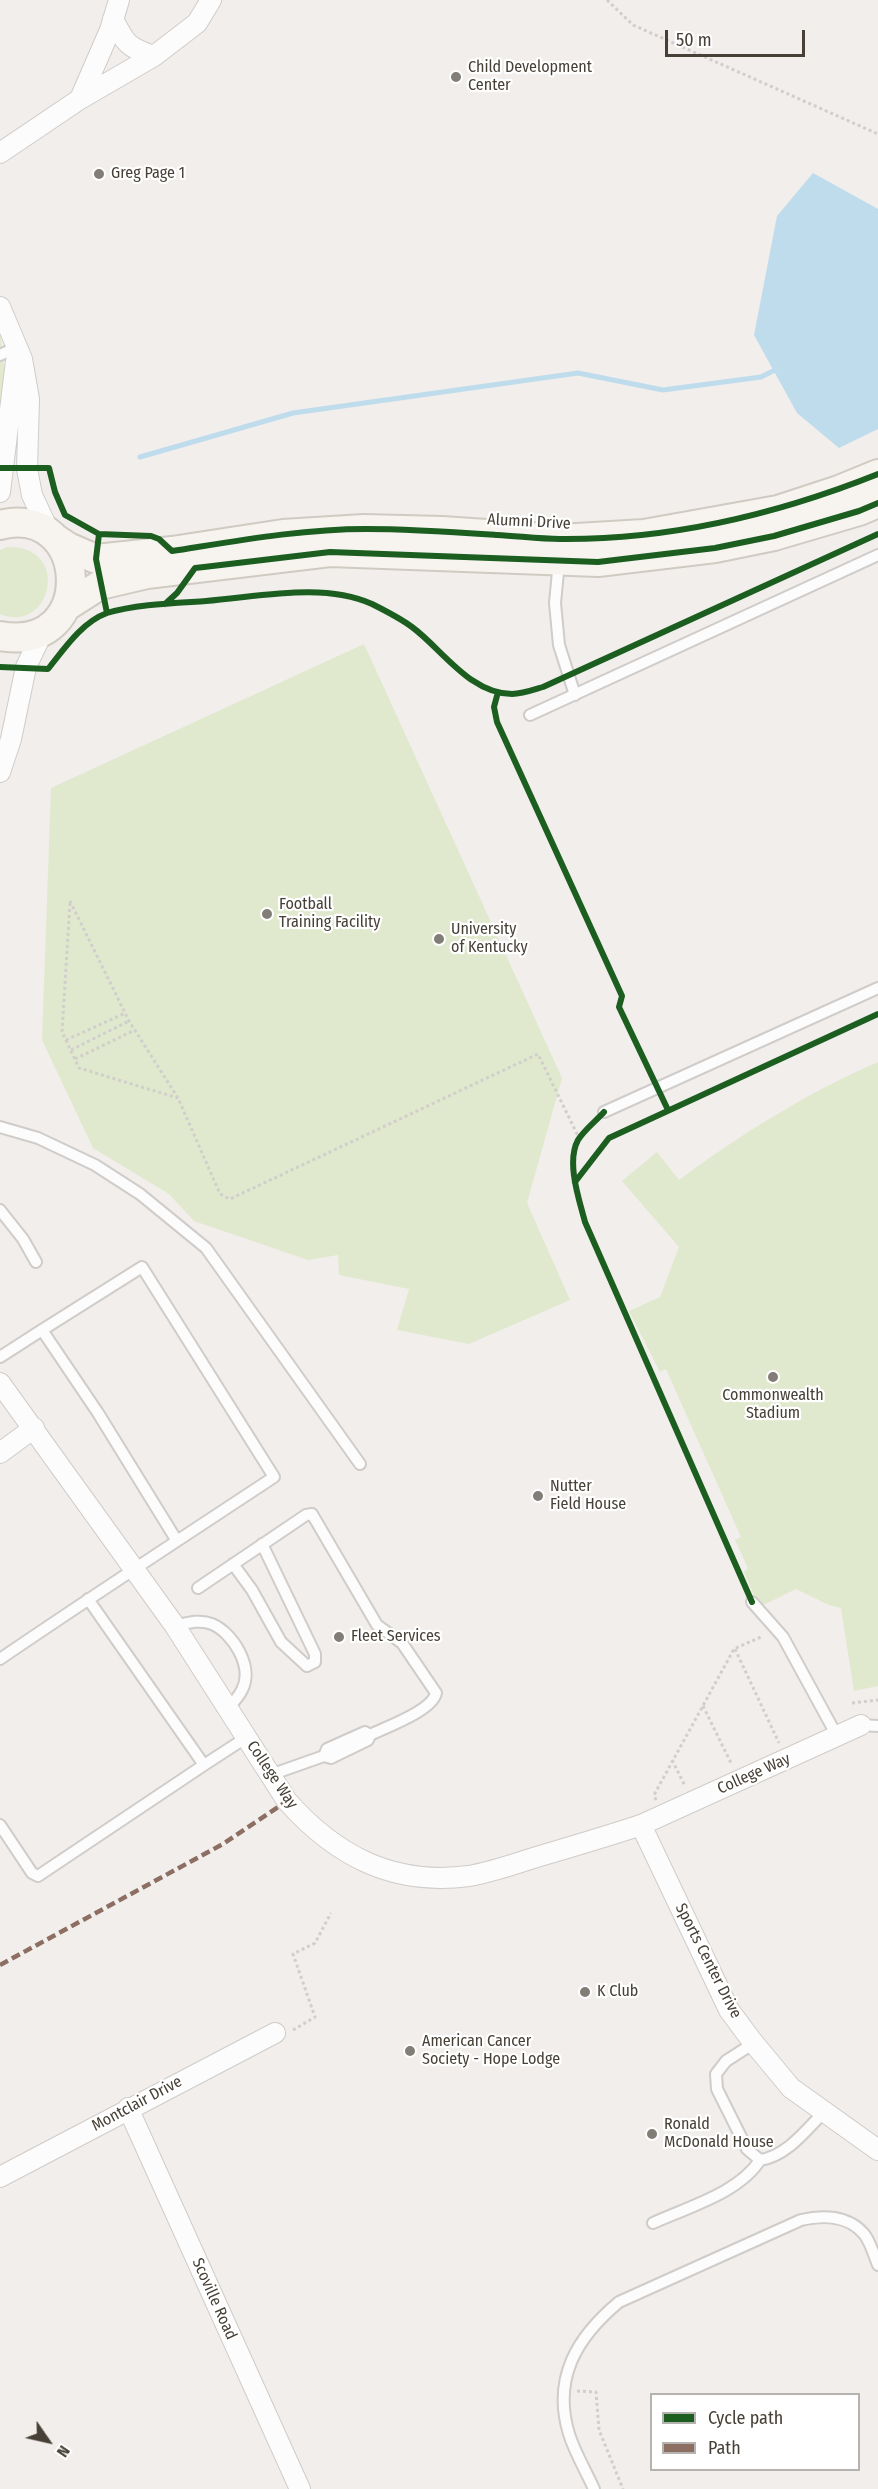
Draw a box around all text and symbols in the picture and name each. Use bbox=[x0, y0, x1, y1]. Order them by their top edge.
scale bar bbox=[668, 18, 808, 56]
text: 50 m bbox=[676, 29, 712, 51]
place label: Child Development Center bbox=[468, 58, 592, 96]
marker: Child Development Center bbox=[449, 70, 463, 84]
place label: Greg Page 1 bbox=[111, 164, 185, 184]
marker: Greg Page 1 bbox=[92, 167, 106, 181]
street label: Alumni Drive bbox=[487, 510, 571, 534]
place label: Football Training Facility bbox=[279, 895, 380, 933]
marker: Football Training Facility bbox=[260, 907, 274, 921]
place label: University of Kentucky bbox=[451, 920, 528, 958]
marker: University of Kentucky bbox=[432, 932, 446, 946]
marker: Commonwealth Stadium bbox=[766, 1370, 780, 1384]
place label: Commonwealth Stadium bbox=[722, 1386, 824, 1424]
place label: Nutter Field House bbox=[550, 1477, 626, 1515]
marker: Nutter Field House bbox=[531, 1489, 545, 1503]
place label: Fleet Services bbox=[351, 1627, 441, 1647]
marker: Fleet Services bbox=[332, 1630, 346, 1644]
street label: College Way bbox=[242, 1737, 302, 1813]
street label: College Way bbox=[715, 1749, 793, 1799]
street label: Sports Center Drive bbox=[671, 1900, 745, 2022]
place label: K Club bbox=[597, 1982, 638, 2002]
marker: K Club bbox=[578, 1985, 592, 1999]
place label: American Cancer Society - Hope Lodge bbox=[422, 2032, 560, 2070]
marker: American Cancer Society - Hope Lodge bbox=[403, 2044, 417, 2058]
street label: Montclair Drive bbox=[89, 2072, 185, 2136]
place label: Ronald McDonald House bbox=[664, 2115, 774, 2153]
marker: Ronald McDonald House bbox=[645, 2127, 659, 2141]
street label: Scoville Road bbox=[187, 2255, 241, 2343]
legend bbox=[650, 2393, 860, 2471]
text: Cycle path bbox=[708, 2407, 783, 2429]
north arrow bbox=[18, 2411, 78, 2471]
text: Path bbox=[708, 2437, 741, 2459]
text: N bbox=[53, 2442, 74, 2461]

